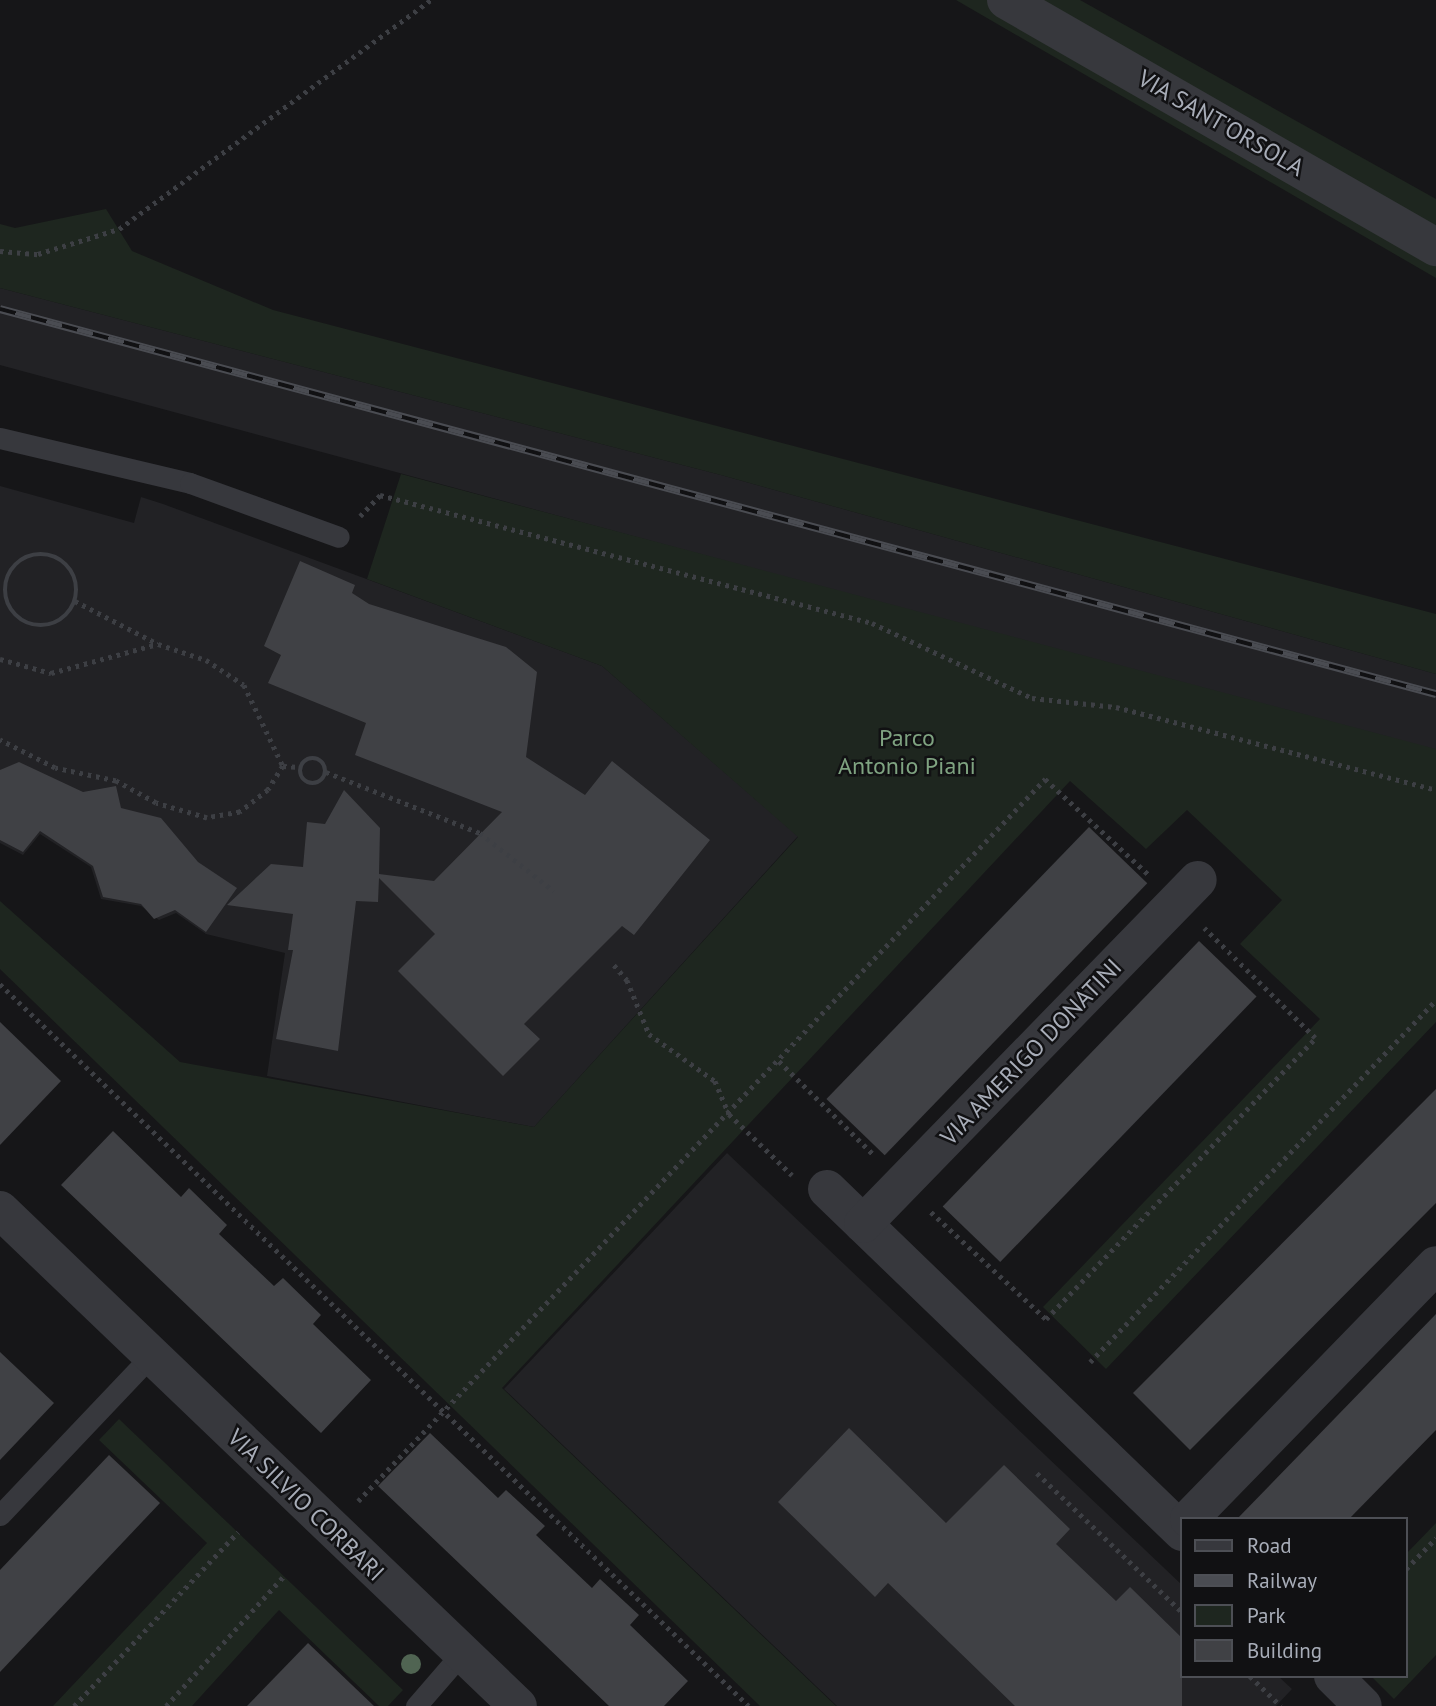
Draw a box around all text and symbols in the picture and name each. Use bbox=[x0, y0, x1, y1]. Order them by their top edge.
street label: VIA SANT'ORSOLA bbox=[1132, 64, 1310, 182]
park label: Parco Antonio Piani bbox=[838, 724, 976, 780]
street label: VIA AMERIGO DONATINI bbox=[934, 952, 1128, 1152]
street label: VIA SILVIO CORBARI bbox=[221, 1423, 391, 1587]
legend bbox=[1180, 1517, 1408, 1678]
text: Road bbox=[1247, 1532, 1291, 1559]
text: Railway bbox=[1247, 1567, 1317, 1594]
text: Park bbox=[1247, 1602, 1286, 1629]
text: Building bbox=[1247, 1637, 1322, 1664]

